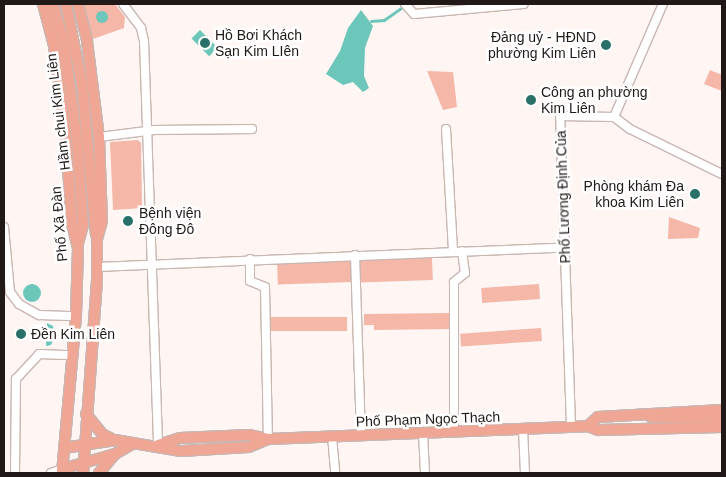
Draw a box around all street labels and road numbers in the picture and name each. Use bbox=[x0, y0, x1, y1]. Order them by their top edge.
street label: Hầm chui Kim Liên bbox=[43, 53, 73, 171]
street label: Phố Lương Định Của bbox=[552, 130, 574, 264]
street label: Phố Xã Đàn bbox=[47, 186, 71, 262]
street label: Phố Phạm Ngọc Thạch bbox=[355, 408, 501, 430]

